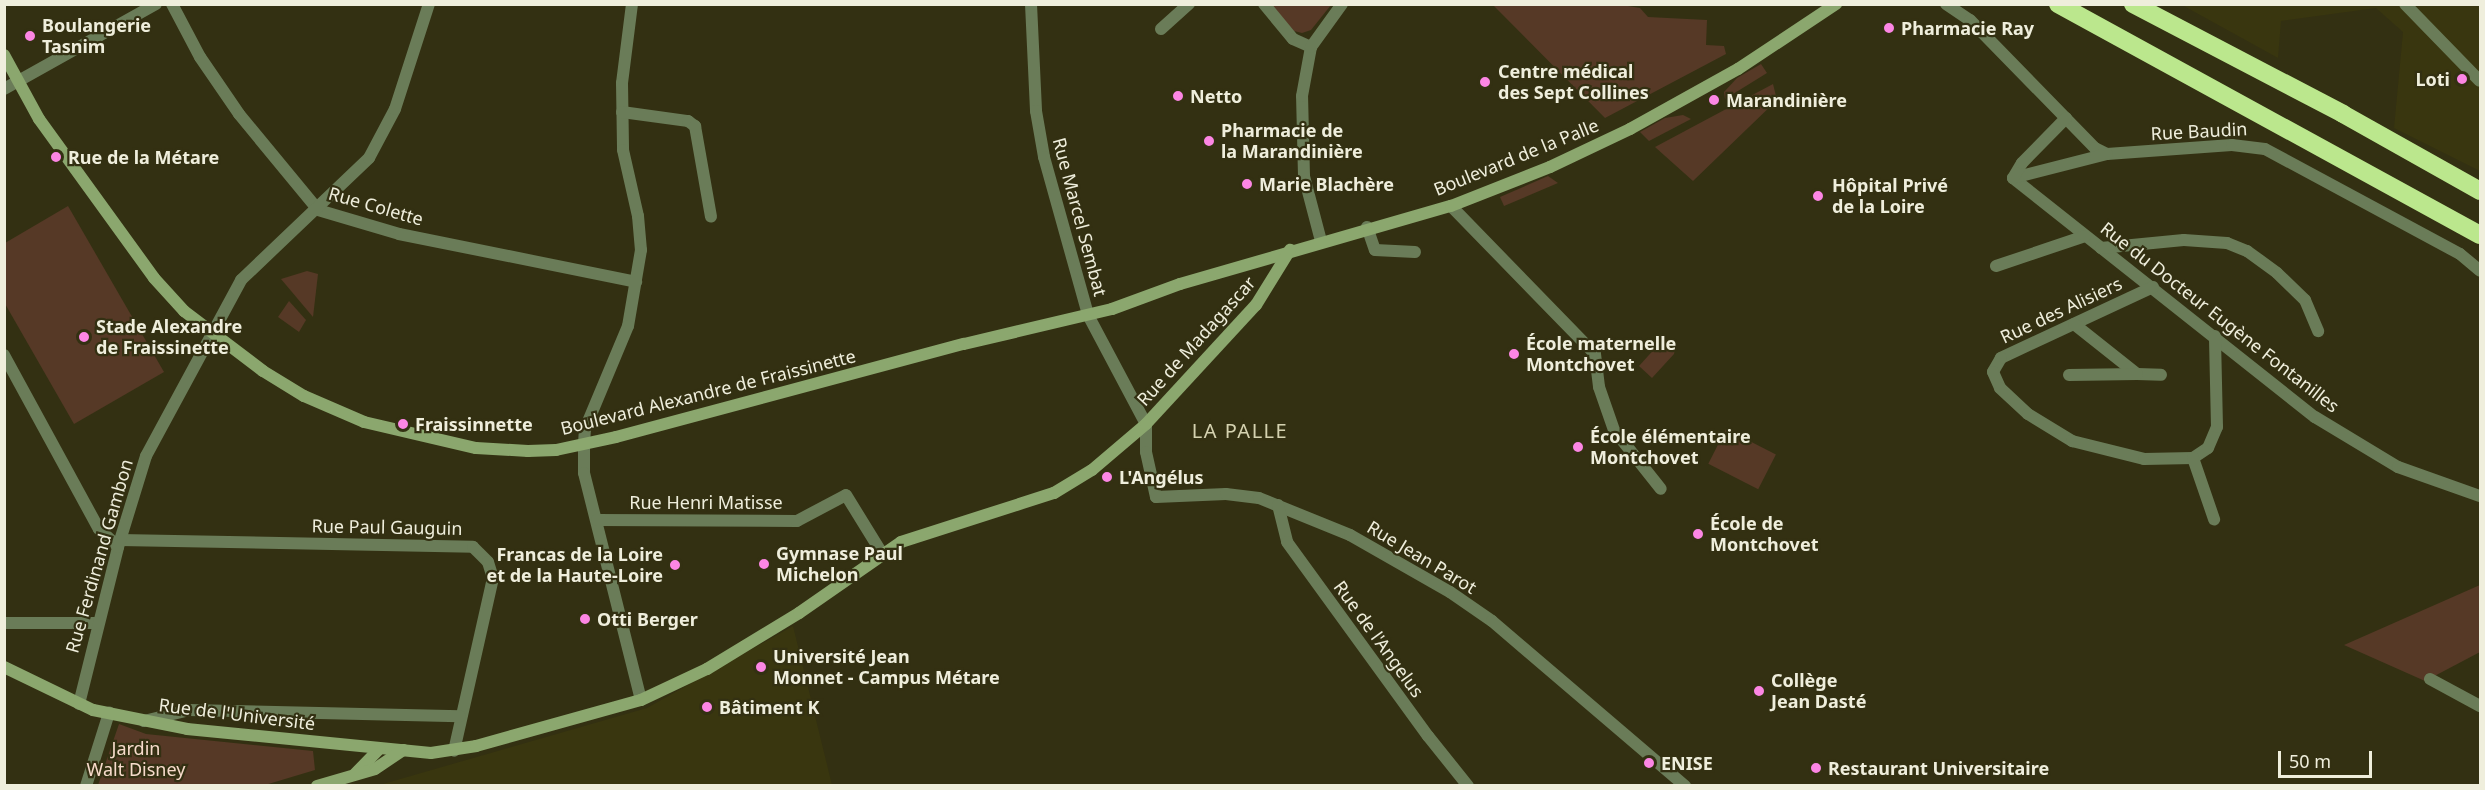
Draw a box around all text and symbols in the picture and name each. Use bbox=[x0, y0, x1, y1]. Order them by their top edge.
place label: Boulangerie Tasnim bbox=[42, 15, 151, 57]
place label: Pharmacie Ray bbox=[1901, 17, 2034, 39]
marker: Pharmacie Ray bbox=[1882, 21, 1896, 35]
marker: Boulangerie Tasnim bbox=[23, 29, 37, 43]
place label: Centre médical des Sept Collines bbox=[1498, 61, 1649, 104]
place label: Loti bbox=[2415, 68, 2450, 90]
marker: Loti bbox=[2455, 72, 2469, 86]
marker: Centre médical des Sept Collines bbox=[1476, 73, 1494, 91]
place label: Netto bbox=[1190, 85, 1242, 107]
marker: Netto bbox=[1171, 89, 1185, 103]
place label: Marandinière bbox=[1726, 89, 1847, 111]
marker: Marandinière bbox=[1707, 93, 1721, 107]
street label: Boulevard de la Palle bbox=[1430, 114, 1602, 200]
street label: Rue Baudin bbox=[2150, 118, 2248, 144]
place label: Pharmacie de la Marandinière bbox=[1221, 120, 1363, 162]
marker: Pharmacie de la Marandinière bbox=[1202, 134, 1216, 148]
street label: Rue Marcel Sembat bbox=[1048, 135, 1112, 299]
place label: Rue de la Métare bbox=[68, 146, 219, 168]
marker: Rue de la Métare bbox=[49, 150, 63, 164]
place label: Marie Blachère bbox=[1259, 173, 1394, 195]
place label: Hôpital Privé de la Loire bbox=[1832, 175, 1948, 218]
marker: Marie Blachère bbox=[1240, 177, 1254, 191]
street label: Rue Colette bbox=[326, 182, 426, 230]
marker: Hôpital Privé de la Loire bbox=[1809, 187, 1827, 205]
street label: Rue du Docteur Eugène Fontanilles bbox=[2096, 217, 2344, 417]
street label: Rue de Madagascar bbox=[1132, 272, 1260, 410]
street label: Rue des Alisiers bbox=[1997, 272, 2125, 348]
place label: Stade Alexandre de Fraissinette bbox=[96, 316, 242, 358]
marker: Stade Alexandre de Fraissinette bbox=[77, 330, 91, 344]
place label: École maternelle Montchovet bbox=[1526, 333, 1676, 376]
street label: Boulevard Alexandre de Fraissinette bbox=[558, 345, 858, 439]
marker: École maternelle Montchovet bbox=[1507, 347, 1521, 361]
place label: Fraissinnette bbox=[415, 413, 533, 435]
marker: Fraissinnette bbox=[396, 417, 410, 431]
district label: LA PALLE bbox=[1192, 418, 1288, 442]
place label: École élémentaire Montchovet bbox=[1590, 426, 1751, 468]
marker: École élémentaire Montchovet bbox=[1571, 440, 1585, 454]
street label: Rue Ferdinand Gambon bbox=[61, 457, 137, 655]
place label: L'Angélus bbox=[1119, 466, 1204, 488]
marker: L'Angélus bbox=[1100, 470, 1114, 484]
street label: Rue Henri Matisse bbox=[629, 491, 783, 513]
place label: École de Montchovet bbox=[1710, 513, 1818, 556]
street label: Rue Paul Gauguin bbox=[311, 515, 463, 539]
street label: Rue Jean Parot bbox=[1363, 516, 1481, 598]
marker: École de Montchovet bbox=[1691, 527, 1705, 541]
place label: Gymnase Paul Michelon bbox=[776, 543, 903, 586]
place label: Francas de la Loire et de la Haute-Loire bbox=[486, 544, 663, 586]
marker: Gymnase Paul Michelon bbox=[757, 557, 771, 571]
marker: Francas de la Loire et de la Haute-Loire bbox=[668, 558, 682, 572]
street label: Rue de l'Angelus bbox=[1329, 577, 1429, 701]
place label: Otti Berger bbox=[597, 608, 698, 630]
marker: Otti Berger bbox=[578, 612, 592, 626]
place label: Université Jean Monnet - Campus Métare bbox=[773, 646, 1000, 688]
marker: Université Jean Monnet - Campus Métare bbox=[754, 660, 768, 674]
place label: Collège Jean Dasté bbox=[1771, 670, 1866, 712]
marker: Collège Jean Dasté bbox=[1752, 684, 1766, 698]
street label: Rue de l'Université bbox=[158, 694, 316, 734]
place label: Bâtiment K bbox=[719, 696, 819, 718]
marker: Bâtiment K bbox=[700, 700, 714, 714]
park label: Jardin Walt Disney bbox=[87, 738, 185, 780]
scale bar bbox=[2281, 739, 2376, 777]
text: 50 m bbox=[2289, 749, 2331, 773]
place label: ENISE bbox=[1661, 752, 1713, 774]
marker: ENISE bbox=[1642, 756, 1656, 770]
place label: Restaurant Universitaire bbox=[1828, 757, 2049, 779]
marker: Restaurant Universitaire bbox=[1809, 761, 1823, 775]

